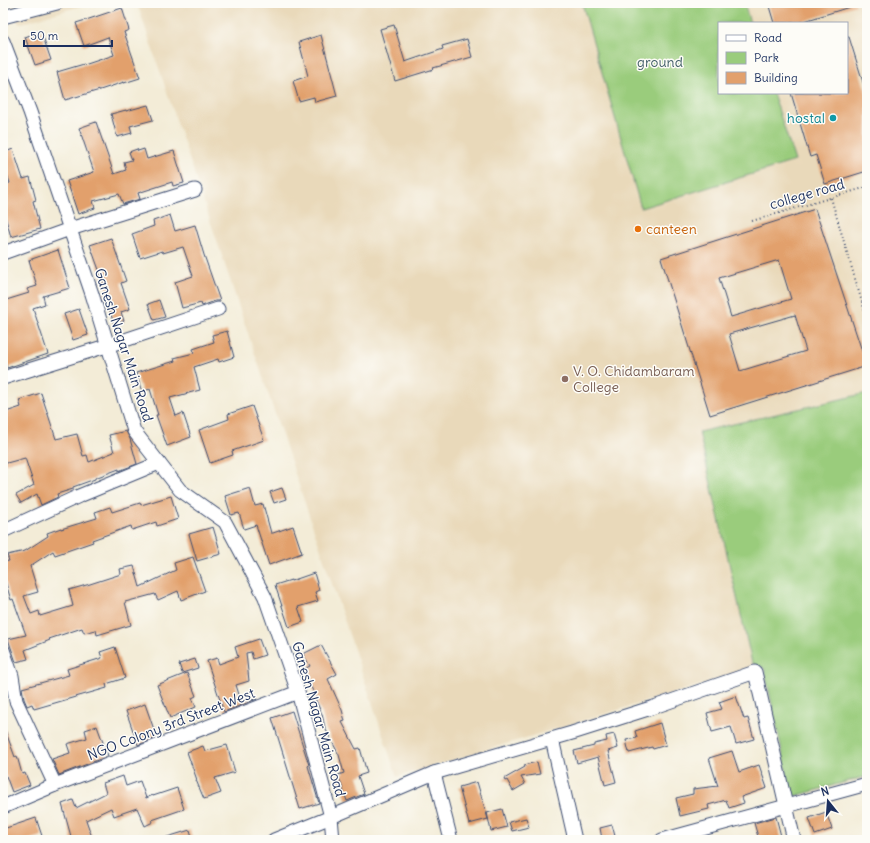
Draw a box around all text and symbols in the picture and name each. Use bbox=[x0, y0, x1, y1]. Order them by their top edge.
scale bar bbox=[24, 22, 112, 48]
legend bbox=[718, 22, 848, 94]
text: 50 m bbox=[30, 28, 59, 43]
text: Road bbox=[754, 30, 782, 45]
text: Park bbox=[754, 50, 779, 65]
park label: ground bbox=[637, 53, 683, 71]
text: Building bbox=[754, 70, 798, 85]
place label: hostal bbox=[787, 109, 825, 127]
marker: hostal bbox=[828, 113, 838, 123]
street label: college road bbox=[768, 175, 846, 213]
place label: canteen bbox=[646, 220, 697, 238]
marker: canteen bbox=[633, 224, 643, 234]
street label: Ganesh Nagar Main Road bbox=[91, 266, 157, 424]
place label: V. O. Chidambaram College bbox=[573, 362, 695, 396]
marker: V. O. Chidambaram College bbox=[560, 374, 570, 384]
street label: Ganesh Nagar Main Road bbox=[288, 639, 350, 799]
street label: NGO Colony 3rd Street West bbox=[85, 684, 257, 764]
north arrow bbox=[808, 781, 848, 821]
text: N bbox=[819, 784, 831, 799]

